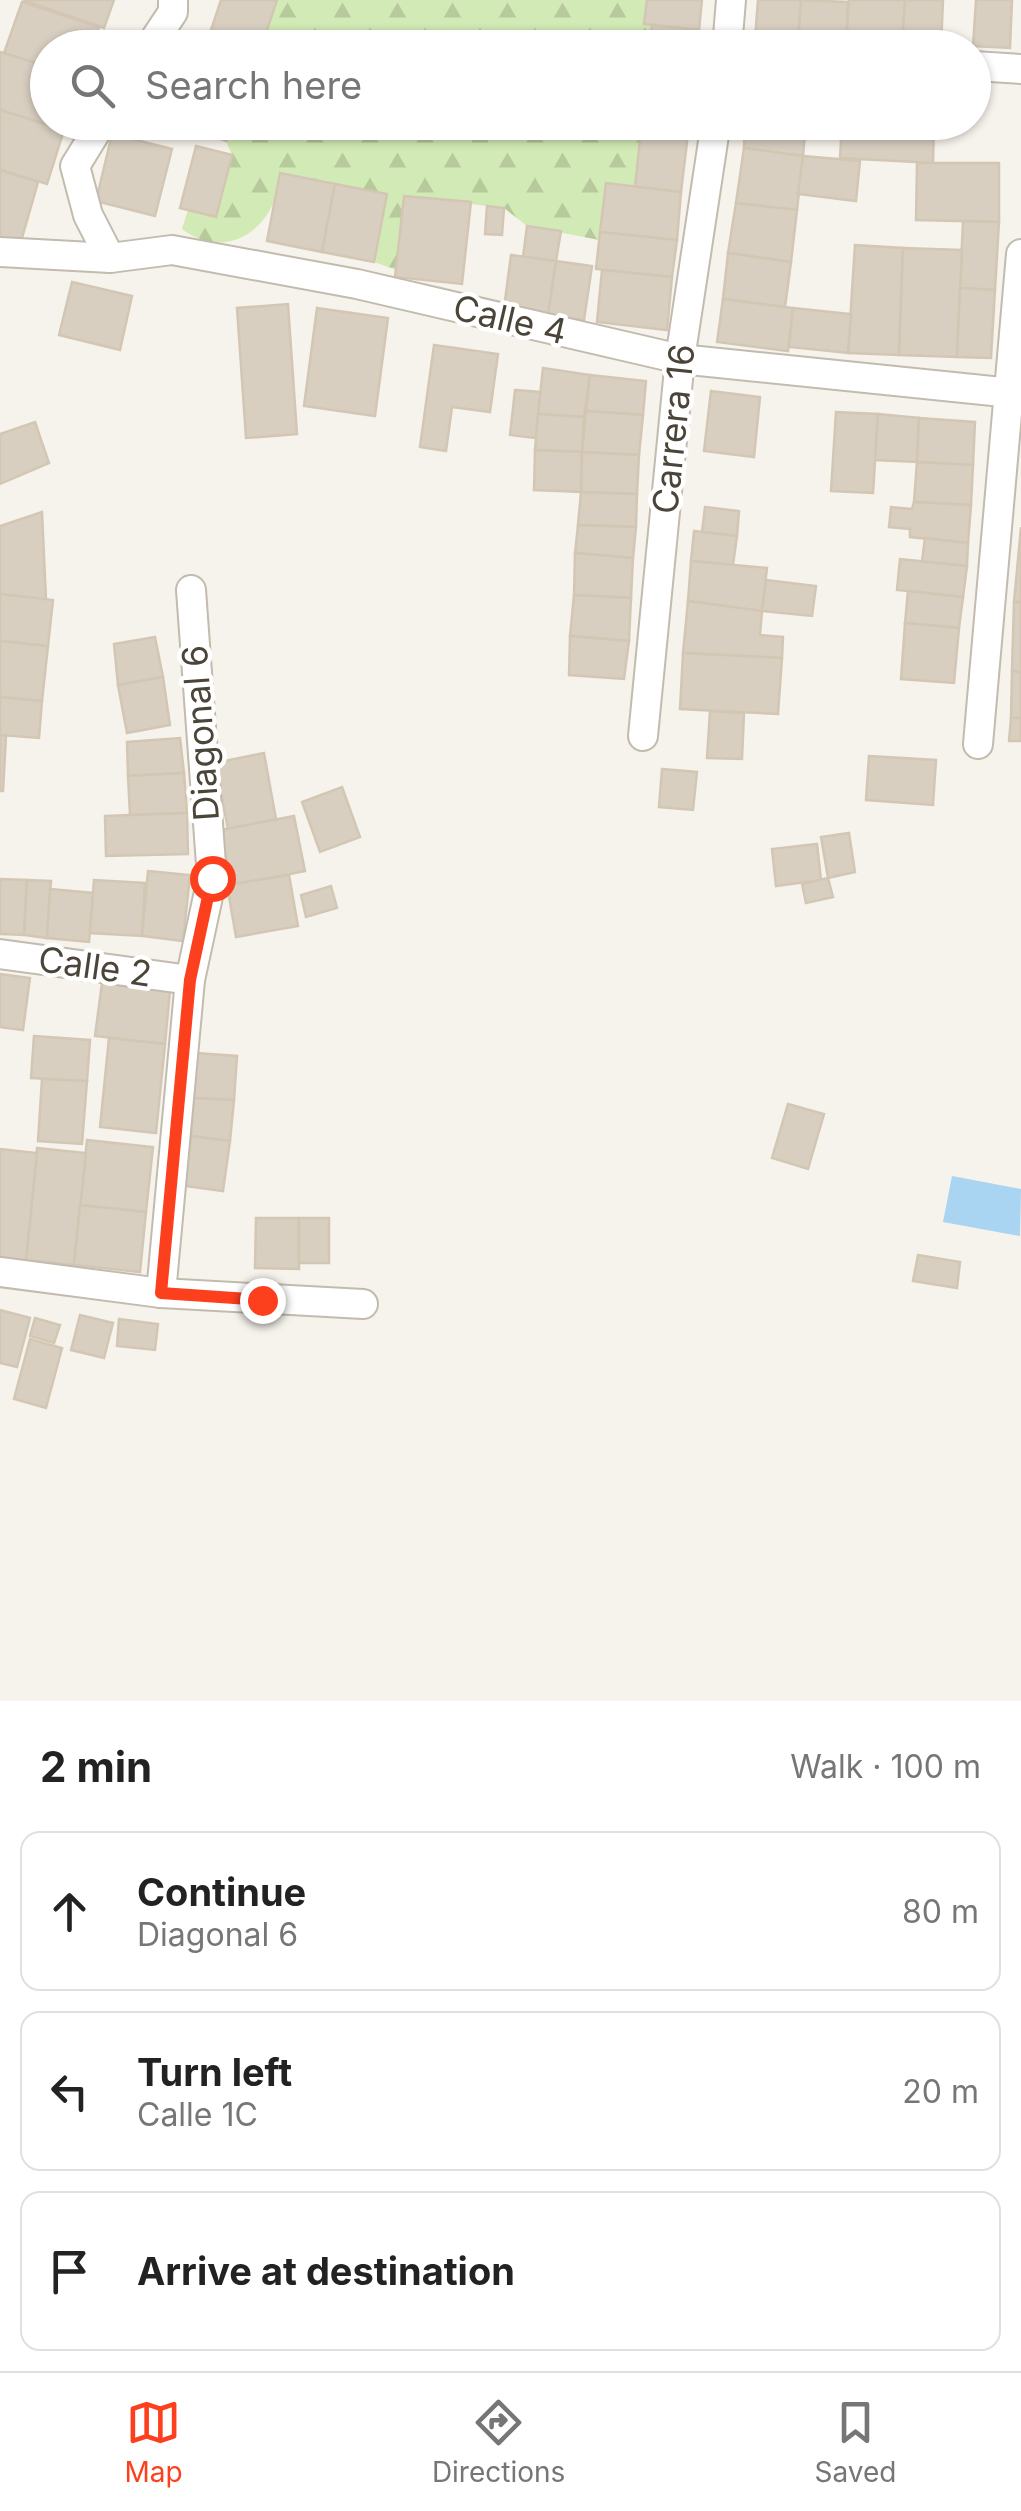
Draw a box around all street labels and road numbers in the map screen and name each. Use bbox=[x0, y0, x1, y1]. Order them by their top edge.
street label: Calle 4 bbox=[449, 286, 571, 352]
street label: Carrera 16 bbox=[643, 342, 703, 516]
street label: Diagonal 6 bbox=[173, 644, 227, 822]
street label: Calle 2 bbox=[36, 937, 154, 995]

